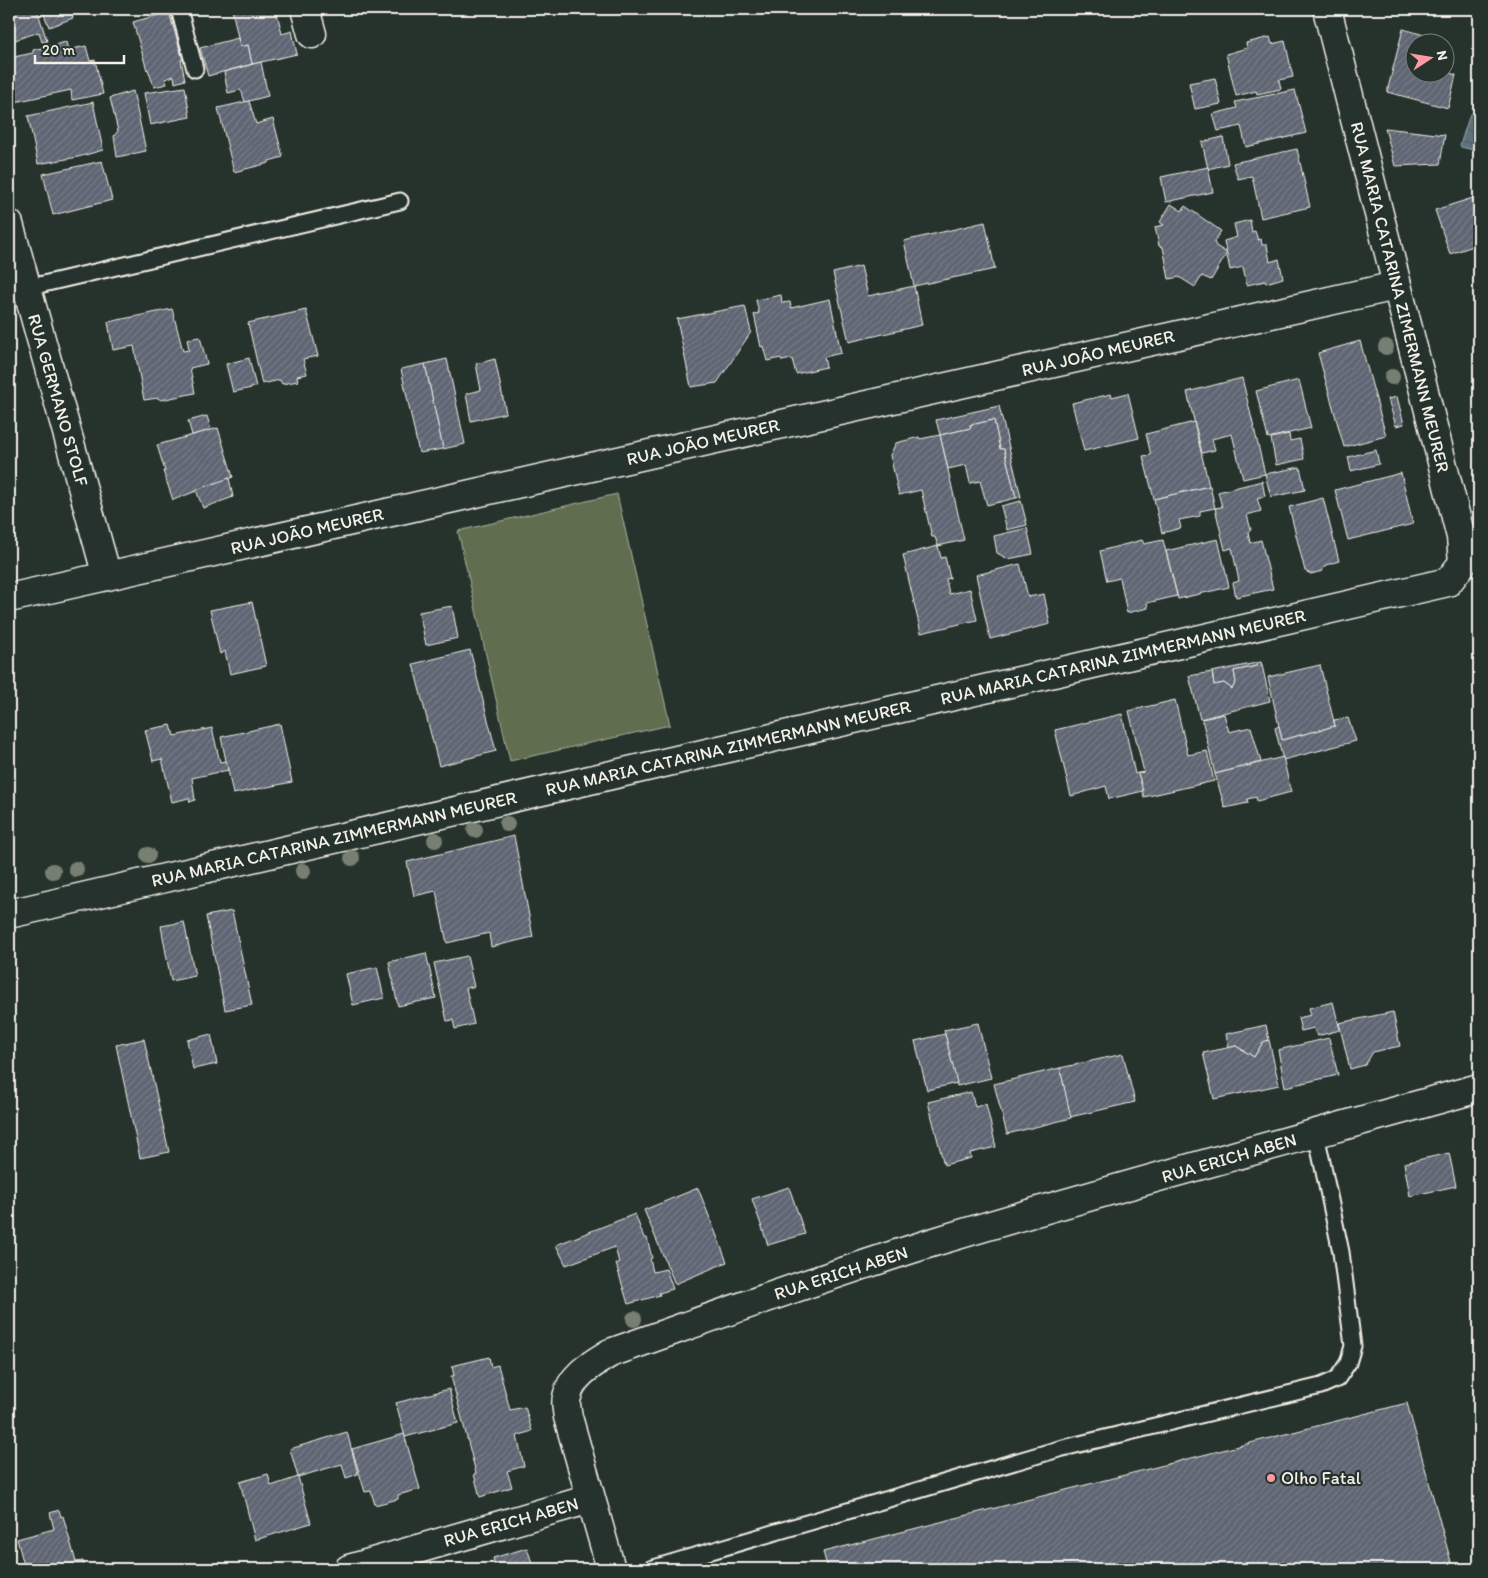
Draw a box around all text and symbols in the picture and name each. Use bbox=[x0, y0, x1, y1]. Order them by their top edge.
scale bar bbox=[35, 32, 124, 64]
north arrow bbox=[1406, 32, 1456, 82]
text: 20 m bbox=[42, 41, 76, 59]
text: N bbox=[1433, 49, 1452, 62]
street label: RUA MARIA CATARINA ZIMERMANN MEURER bbox=[1346, 119, 1454, 475]
street label: RUA GERMANO STOLF bbox=[23, 311, 93, 489]
street label: RUA JOÃO MEURER bbox=[1019, 325, 1177, 381]
street label: RUA JOÃO MEURER bbox=[624, 414, 782, 470]
street label: RUA JOÃO MEURER bbox=[228, 503, 386, 559]
street label: RUA MARIA CATARINA ZIMMERMANN MEURER bbox=[938, 604, 1308, 710]
street label: RUA MARIA CATARINA ZIMMERMANN MEURER bbox=[543, 695, 913, 801]
street label: RUA MARIA CATARINA ZIMMERMANN MEURER bbox=[149, 786, 519, 892]
street label: RUA ERICH ABEN bbox=[1159, 1128, 1299, 1188]
street label: RUA ERICH ABEN bbox=[771, 1241, 911, 1305]
place label: Olho Fatal bbox=[1281, 1467, 1361, 1489]
marker: Olho Fatal bbox=[1265, 1472, 1277, 1484]
street label: RUA ERICH ABEN bbox=[441, 1492, 581, 1552]

